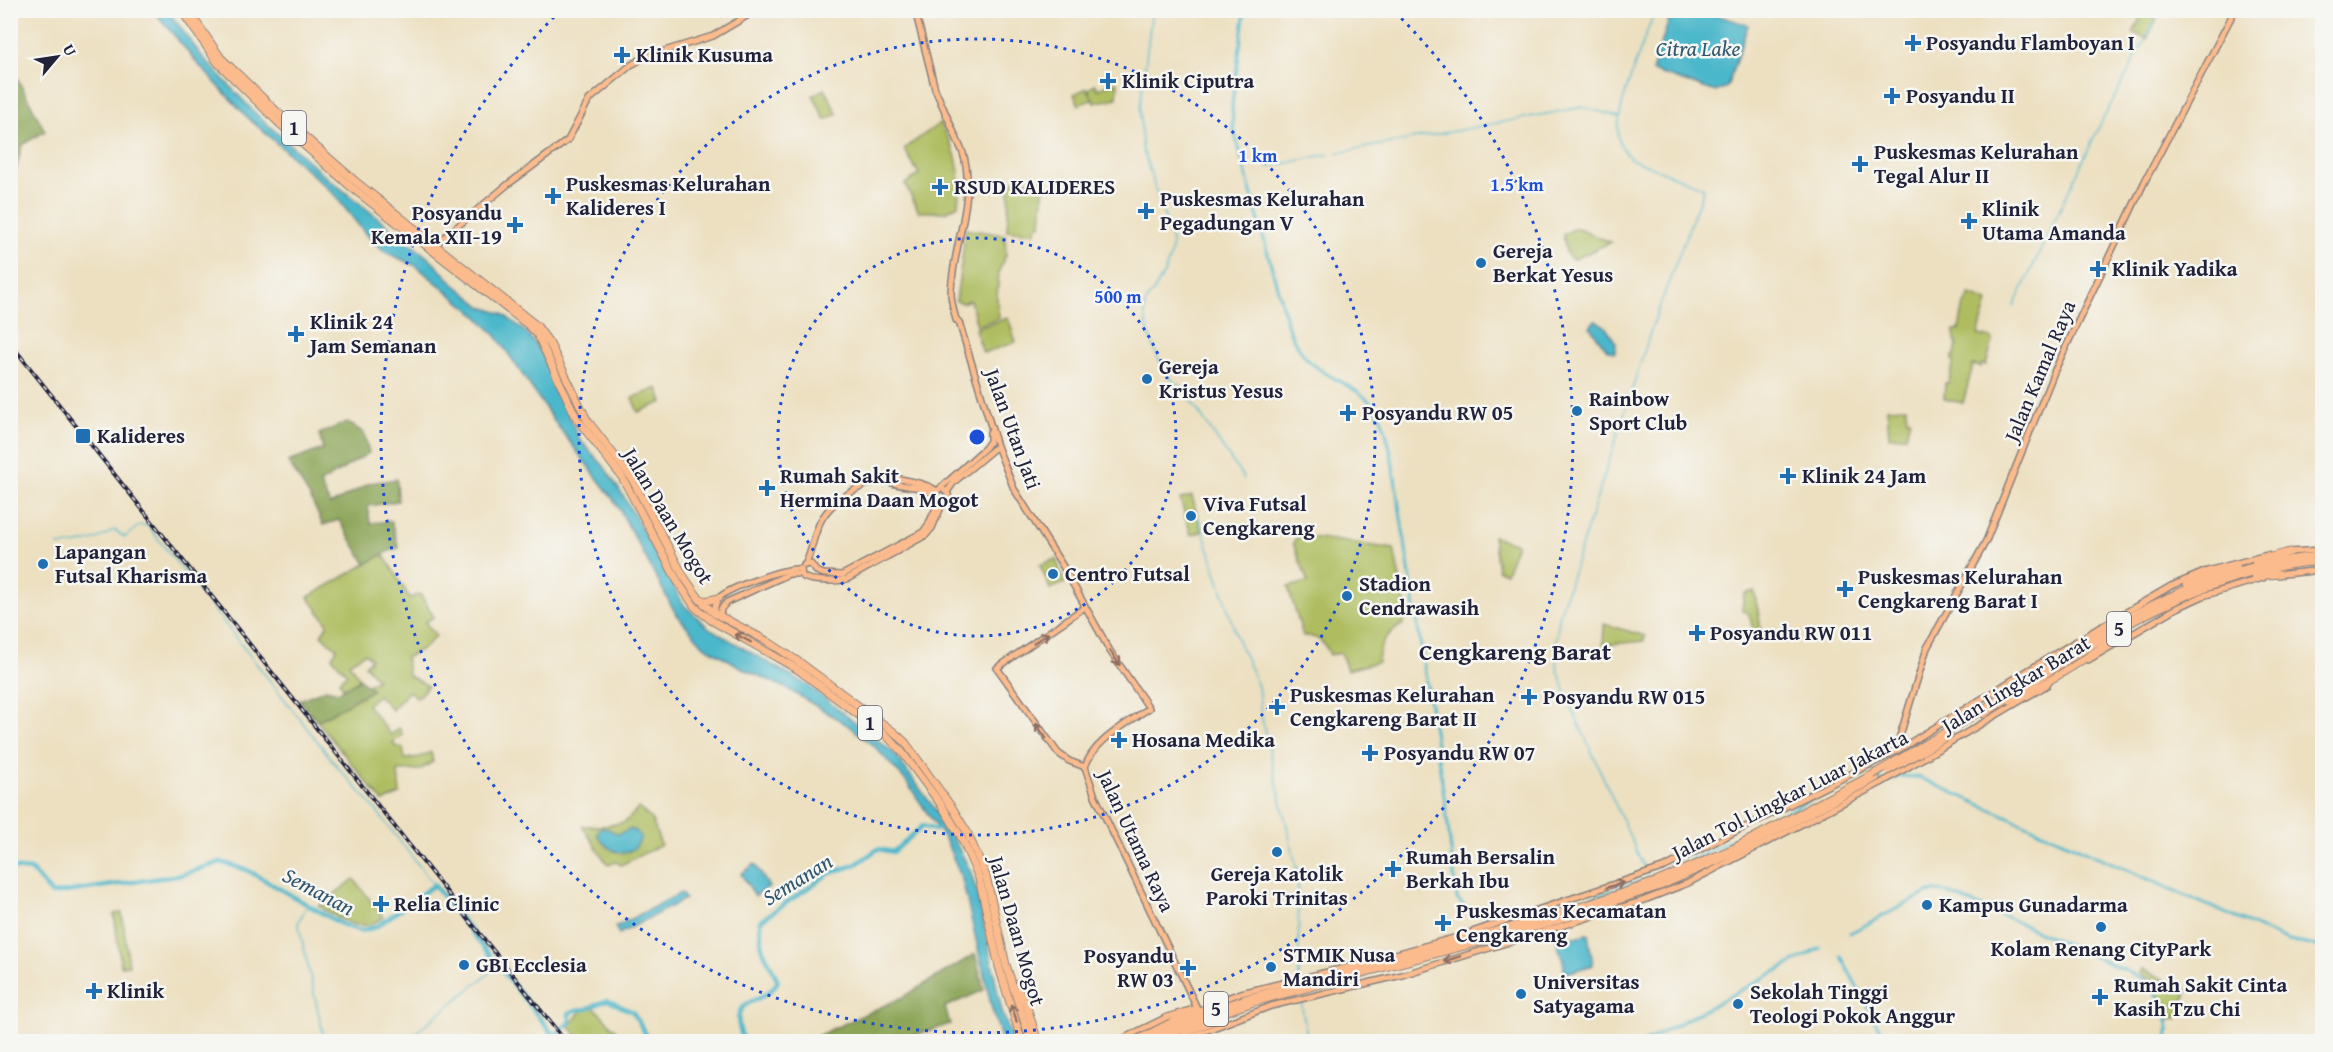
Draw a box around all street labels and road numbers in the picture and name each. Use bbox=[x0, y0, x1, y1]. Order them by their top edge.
road number: 1 bbox=[282, 111, 306, 145]
street label: Jalan Kamal Raya bbox=[1995, 295, 2083, 449]
street label: Jalan Utan Jati bbox=[976, 361, 1050, 494]
street label: Jalan Daan Mogot bbox=[614, 439, 722, 590]
road number: 5 bbox=[2107, 612, 2131, 646]
street label: Jalan Lingkar Barat bbox=[1933, 627, 2097, 742]
road number: 1 bbox=[858, 706, 882, 740]
street label: Jalan Tol Lingkar Luar Jakarta bbox=[1664, 721, 1913, 869]
street label: Jalan Utama Raya bbox=[1089, 762, 1183, 917]
street label: Jalan Daan Mogot bbox=[980, 850, 1054, 1010]
road number: 5 bbox=[1204, 992, 1228, 1026]

